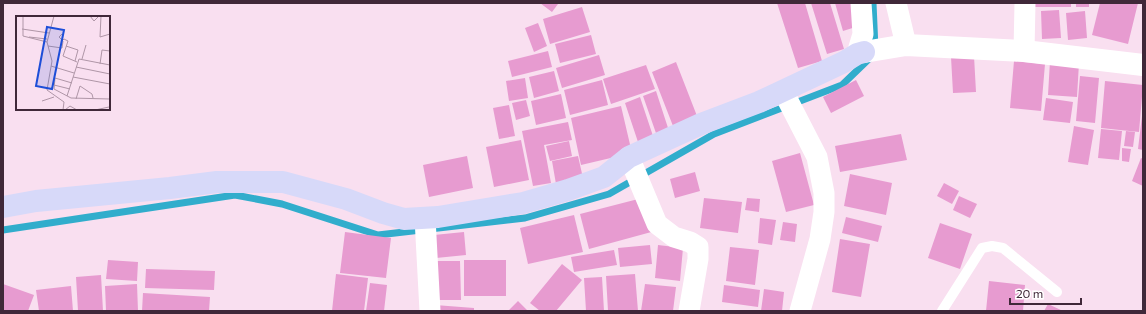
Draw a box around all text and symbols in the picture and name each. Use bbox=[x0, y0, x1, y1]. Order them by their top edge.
inset map bbox=[16, 16, 110, 110]
scale bar bbox=[1010, 280, 1081, 306]
text: 20 m bbox=[1016, 286, 1043, 300]

